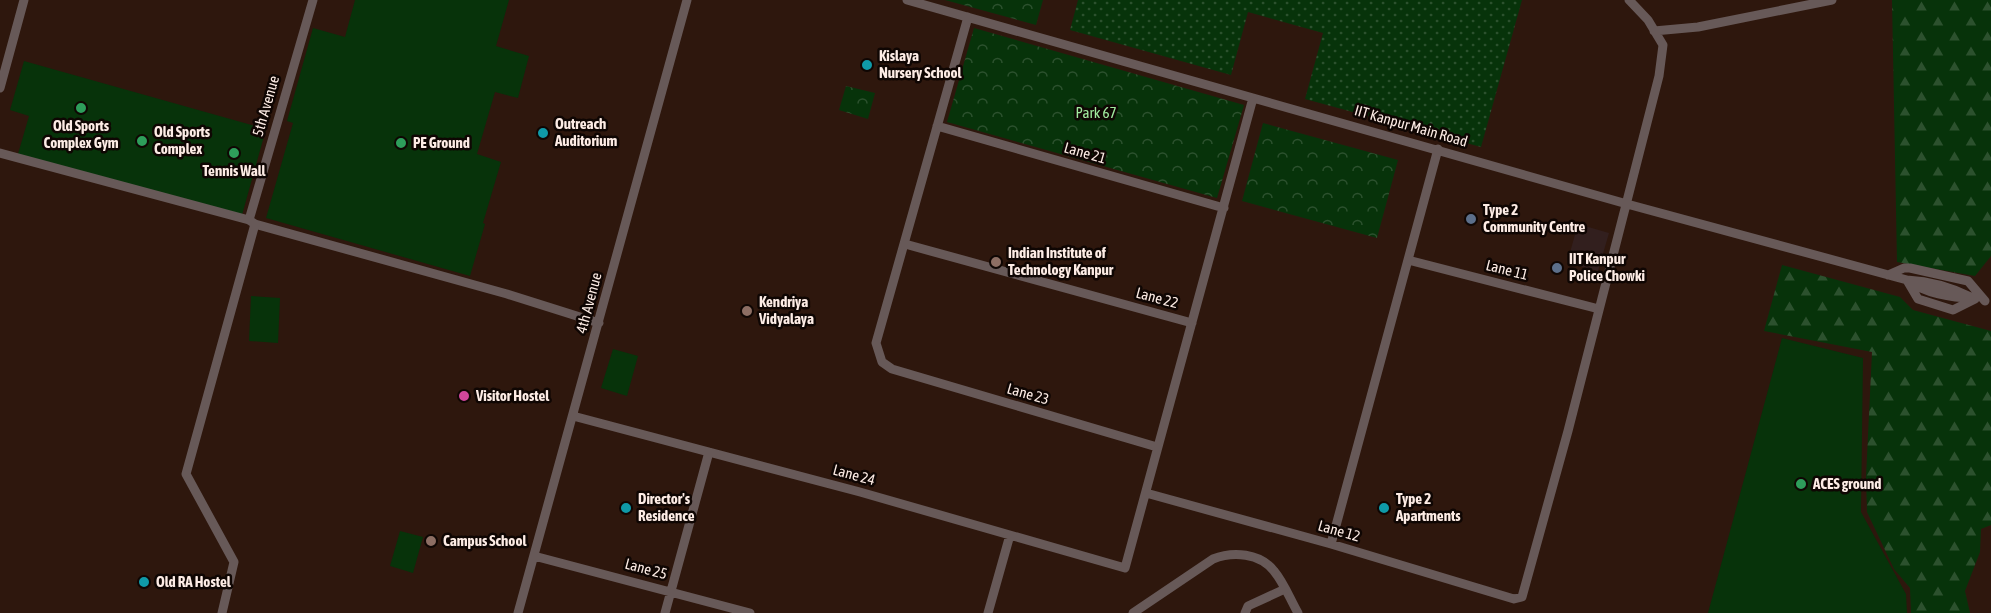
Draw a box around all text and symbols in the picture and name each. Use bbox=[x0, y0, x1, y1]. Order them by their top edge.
place label: Kislaya Nursery School bbox=[879, 47, 963, 81]
marker: Kislaya Nursery School bbox=[860, 58, 874, 72]
street label: 5th Avenue bbox=[249, 73, 282, 138]
marker: Old Sports Complex Gym bbox=[74, 101, 88, 115]
street label: IIT Kanpur Main Road bbox=[1353, 101, 1470, 150]
park label: Park 67 bbox=[1075, 104, 1117, 121]
place label: Outreach Auditorium bbox=[554, 115, 617, 149]
place label: Old Sports Complex Gym bbox=[43, 117, 119, 151]
place label: Old Sports Complex bbox=[154, 123, 211, 157]
marker: Outreach Auditorium bbox=[536, 126, 550, 140]
marker: Old Sports Complex bbox=[135, 134, 149, 148]
place label: PE Ground bbox=[413, 134, 470, 151]
marker: PE Ground bbox=[394, 136, 408, 150]
street label: Lane 21 bbox=[1062, 138, 1108, 167]
marker: Tennis Wall bbox=[227, 146, 241, 160]
place label: Tennis Wall bbox=[202, 162, 267, 179]
place label: Type 2 Community Centre bbox=[1483, 201, 1586, 235]
marker: Type 2 Community Centre bbox=[1464, 212, 1478, 226]
place label: Indian Institute of Technology Kanpur bbox=[1008, 244, 1114, 278]
place label: IIT Kanpur Police Chowki bbox=[1569, 250, 1645, 284]
marker: Indian Institute of Technology Kanpur bbox=[989, 255, 1003, 269]
street label: Lane 11 bbox=[1484, 256, 1530, 283]
marker: IIT Kanpur Police Chowki bbox=[1550, 261, 1564, 275]
street label: 4th Avenue bbox=[572, 270, 605, 335]
street label: Lane 22 bbox=[1134, 284, 1180, 311]
place label: Kendriya Vidyalaya bbox=[758, 293, 814, 327]
marker: Kendriya Vidyalaya bbox=[740, 304, 754, 318]
street label: Lane 23 bbox=[1005, 379, 1051, 408]
place label: Visitor Hostel bbox=[475, 387, 550, 404]
marker: Visitor Hostel bbox=[457, 389, 471, 403]
street label: Lane 24 bbox=[831, 461, 877, 488]
place label: ACES ground bbox=[1812, 475, 1881, 492]
marker: ACES ground bbox=[1794, 477, 1808, 491]
place label: Director's Residence bbox=[638, 490, 695, 524]
place label: Type 2 Apartments bbox=[1395, 490, 1461, 524]
marker: Director's Residence bbox=[619, 501, 633, 515]
marker: Type 2 Apartments bbox=[1377, 501, 1391, 515]
street label: Lane 12 bbox=[1316, 516, 1362, 545]
place label: Campus School bbox=[443, 532, 527, 549]
marker: Campus School bbox=[424, 534, 438, 548]
street label: Lane 25 bbox=[623, 555, 669, 582]
place label: Old RA Hostel bbox=[156, 573, 232, 590]
marker: Old RA Hostel bbox=[137, 575, 151, 589]

